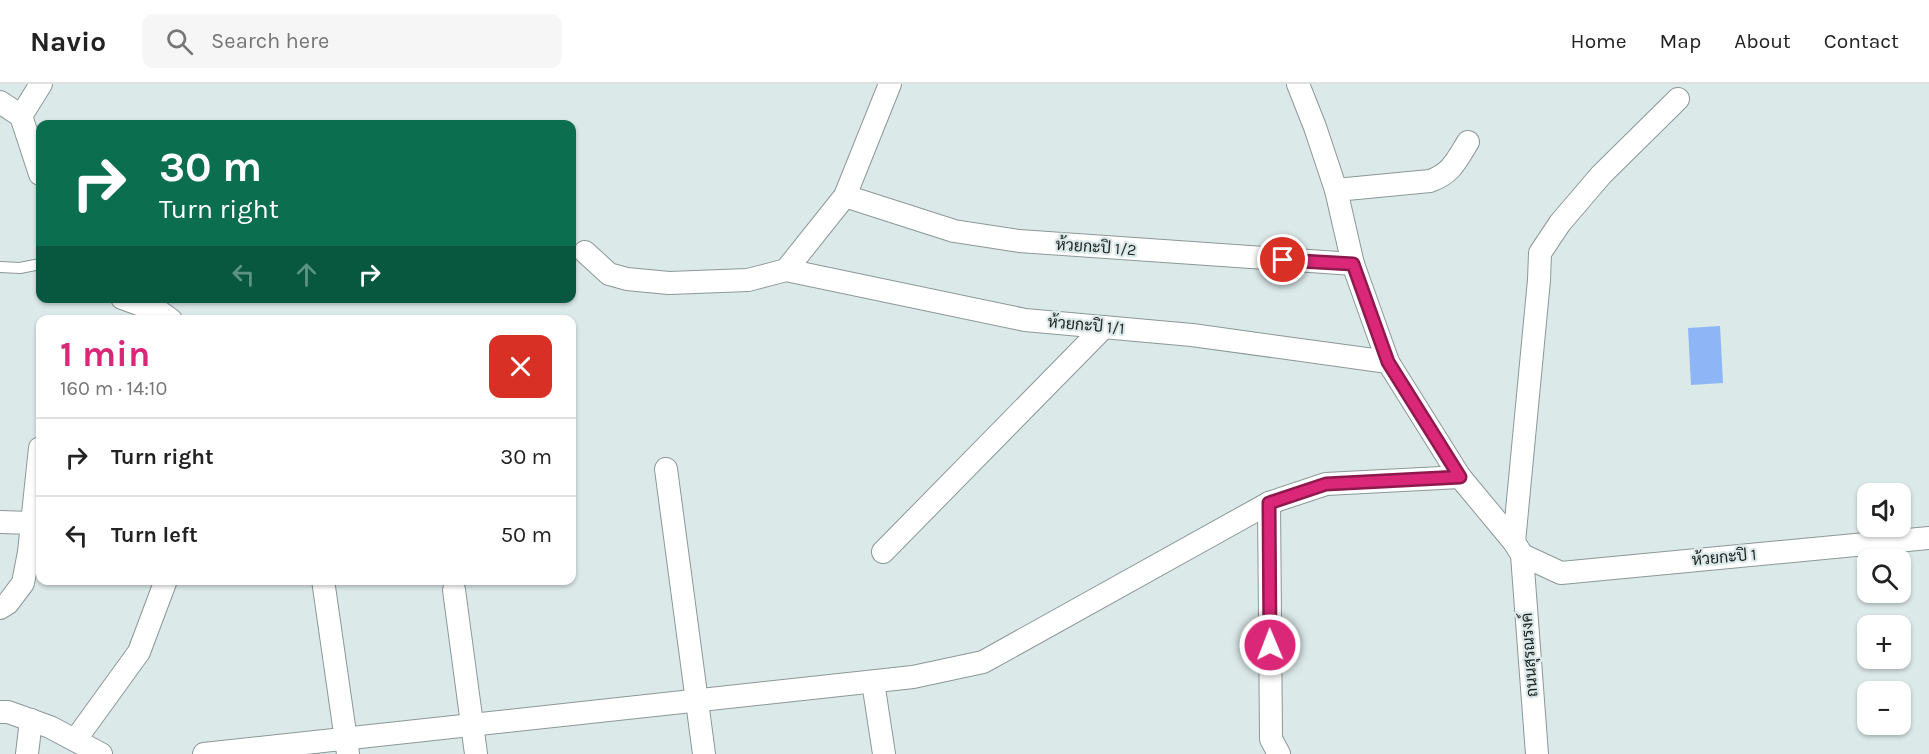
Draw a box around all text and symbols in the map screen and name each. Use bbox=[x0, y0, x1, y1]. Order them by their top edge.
search box bbox=[142, 14, 562, 68]
text: Navio bbox=[30, 25, 106, 58]
icon: search bbox=[163, 25, 196, 58]
text: Search here bbox=[211, 28, 329, 54]
text: Home bbox=[1571, 29, 1627, 53]
text: Map bbox=[1660, 29, 1701, 53]
text: About bbox=[1734, 29, 1791, 53]
text: Contact bbox=[1824, 29, 1899, 53]
text: 30 m bbox=[159, 142, 262, 192]
icon: right bbox=[60, 144, 138, 222]
text: Turn right bbox=[159, 193, 279, 225]
street label: ห้วยกะปิ 1/2 bbox=[1055, 234, 1137, 259]
pin bbox=[1257, 234, 1308, 285]
icon: arrive bbox=[1266, 243, 1299, 276]
icon: left bbox=[227, 258, 260, 291]
icon: ahead bbox=[290, 258, 323, 291]
icon: right bbox=[353, 258, 386, 291]
street label: ห้วยกะปิ 1/1 bbox=[1047, 311, 1125, 338]
text: 1 min bbox=[60, 333, 150, 375]
button: close bbox=[489, 335, 552, 398]
text: 160 m · 14:10 bbox=[60, 377, 167, 400]
icon: right bbox=[60, 441, 93, 474]
text: Turn right bbox=[111, 444, 214, 470]
text: 30 m bbox=[500, 444, 552, 470]
map controls bbox=[1857, 483, 1911, 735]
button: sound bbox=[1857, 483, 1911, 537]
icon: left bbox=[60, 519, 93, 552]
text: Turn left bbox=[111, 522, 198, 548]
text: 50 m bbox=[501, 522, 552, 548]
street label: ห้วยกะปิ 1 bbox=[1691, 544, 1757, 569]
button: search bbox=[1857, 549, 1911, 603]
street label: ถนนสุรณรงค์ bbox=[1514, 612, 1543, 698]
position arrow bbox=[1238, 613, 1302, 677]
button: + bbox=[1857, 615, 1911, 669]
button: − bbox=[1857, 681, 1911, 735]

